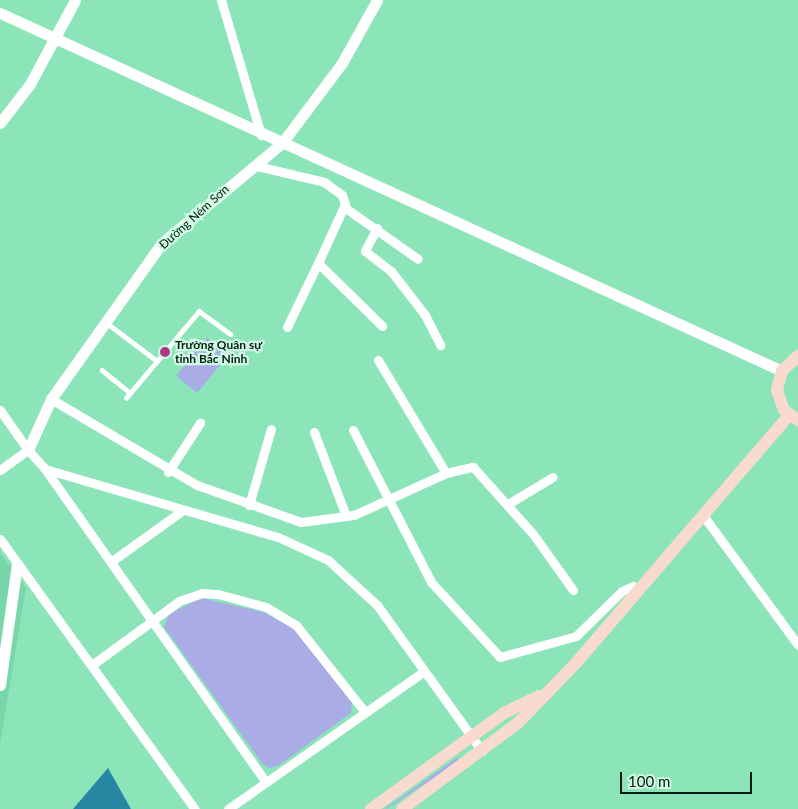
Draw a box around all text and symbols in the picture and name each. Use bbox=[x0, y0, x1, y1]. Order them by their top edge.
street label: Đường Ném Sơn bbox=[156, 182, 232, 252]
place label: Trường Quân sự tỉnh Bắc Ninh bbox=[175, 338, 262, 366]
marker: Trường Quân sự tỉnh Bắc Ninh bbox=[159, 346, 171, 358]
scale bar bbox=[623, 762, 756, 794]
text: 100 m bbox=[628, 772, 670, 790]

